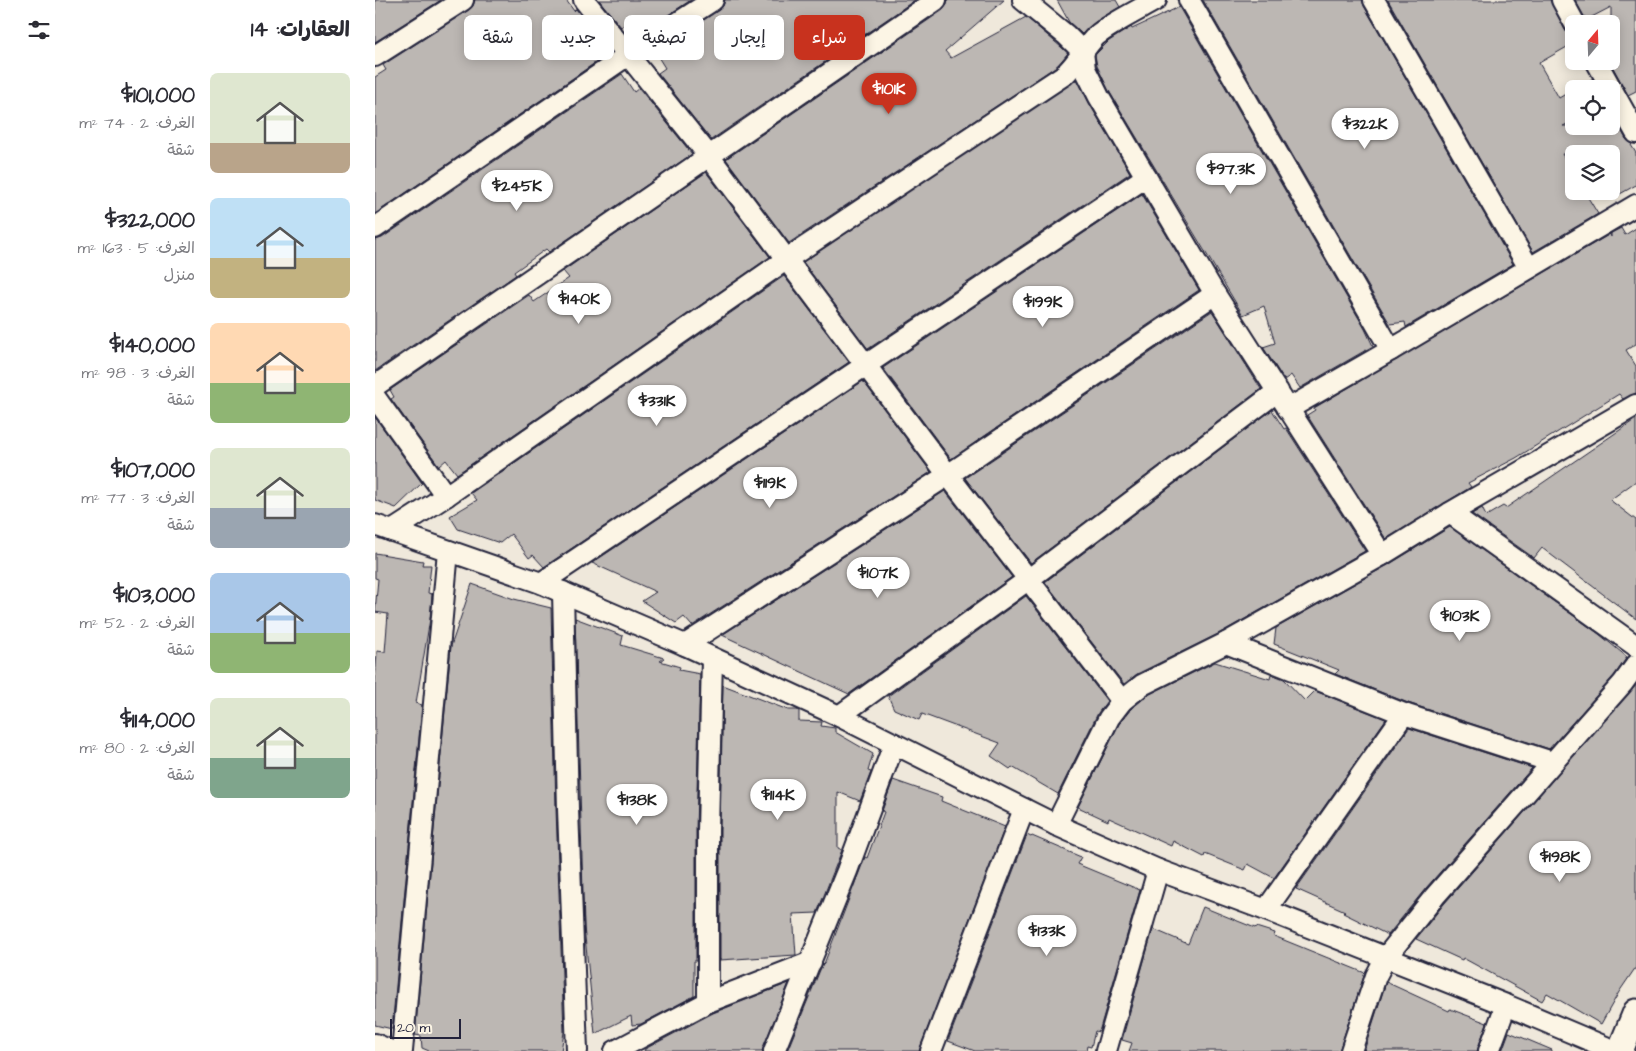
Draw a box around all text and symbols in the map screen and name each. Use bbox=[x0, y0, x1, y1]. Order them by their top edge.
text: العقارات: 14 bbox=[251, 15, 350, 44]
chip: شقة bbox=[464, 15, 532, 60]
chip: جديد bbox=[542, 15, 614, 60]
chip: تصفية bbox=[624, 15, 704, 60]
chip: إيجار bbox=[714, 15, 784, 60]
chip: شراء bbox=[794, 15, 865, 60]
north arrow bbox=[1565, 15, 1620, 70]
map controls bbox=[1565, 15, 1620, 200]
icon: filters bbox=[25, 16, 53, 44]
pin: $101K bbox=[854, 72, 924, 115]
text: $101K bbox=[873, 78, 905, 100]
button: locate bbox=[1565, 80, 1620, 135]
text: $101,000 bbox=[121, 81, 195, 110]
icon: home bbox=[250, 93, 310, 153]
pin: $322K bbox=[1330, 108, 1400, 150]
text: الغرف: 2 · 74 m² bbox=[79, 112, 195, 134]
text: $322K bbox=[1342, 113, 1388, 135]
text: شقة bbox=[167, 139, 195, 161]
button: layers bbox=[1565, 145, 1620, 200]
pin: $97.3K bbox=[1190, 152, 1272, 195]
text: $97.3K bbox=[1207, 158, 1255, 180]
pin: $245K bbox=[482, 170, 552, 212]
text: $245K bbox=[492, 175, 542, 197]
text: $322,000 bbox=[105, 206, 195, 235]
icon: home bbox=[250, 218, 310, 278]
text: الغرف: 5 · 163 m² bbox=[78, 237, 195, 259]
text: منزل bbox=[163, 264, 195, 286]
pin: $140K bbox=[544, 282, 614, 325]
pin: $199K bbox=[1008, 286, 1078, 328]
text: $140K bbox=[558, 288, 600, 310]
text: $199K bbox=[1024, 291, 1062, 313]
text: $140,000 bbox=[110, 331, 195, 360]
icon: home bbox=[250, 343, 310, 403]
text: الغرف: 3 · 98 m² bbox=[81, 362, 195, 384]
pin: $331K bbox=[622, 384, 692, 427]
text: شقة bbox=[167, 389, 195, 411]
text: $331K bbox=[639, 390, 675, 412]
text: $107,000 bbox=[111, 456, 195, 485]
pin: $119K bbox=[735, 466, 805, 509]
icon: home bbox=[250, 468, 310, 528]
text: $119K bbox=[754, 472, 786, 494]
text: الغرف: 3 · 77 m² bbox=[81, 487, 195, 509]
text: شقة bbox=[167, 514, 195, 536]
pin: $107K bbox=[843, 556, 913, 599]
text: $107K bbox=[858, 562, 898, 584]
text: $103,000 bbox=[113, 581, 195, 610]
icon: home bbox=[250, 593, 310, 653]
pin: $103K bbox=[1425, 600, 1495, 642]
text: $103K bbox=[1441, 605, 1479, 627]
text: الغرف: 2 · 52 m² bbox=[79, 612, 195, 634]
text: شقة bbox=[167, 639, 195, 661]
text: $114,000 bbox=[120, 706, 195, 735]
icon: home bbox=[250, 718, 310, 778]
text: الغرف: 2 · 80 m² bbox=[79, 737, 195, 759]
text: شقة bbox=[167, 764, 195, 786]
pin: $114K bbox=[743, 778, 813, 821]
pin: $138K bbox=[602, 784, 672, 826]
text: $114K bbox=[761, 784, 795, 806]
text: $138K bbox=[617, 789, 657, 811]
pin: $198K bbox=[1525, 840, 1595, 883]
text: $198K bbox=[1540, 846, 1580, 868]
pin: $133K bbox=[1012, 914, 1082, 957]
text: $133K bbox=[1029, 920, 1065, 942]
scale bar bbox=[390, 1016, 461, 1039]
text: 20 m bbox=[397, 1018, 430, 1038]

